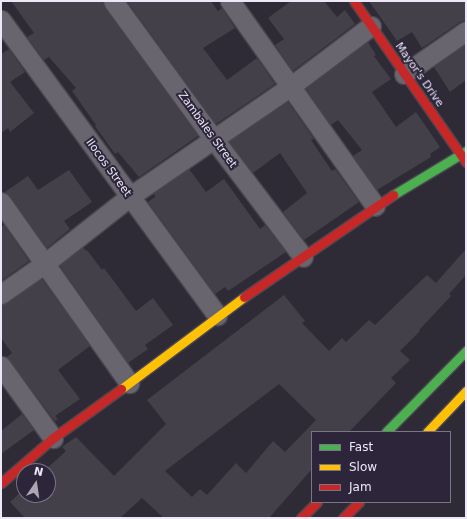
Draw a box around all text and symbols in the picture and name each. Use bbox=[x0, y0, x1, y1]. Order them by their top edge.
street label: Mayor's Drive bbox=[392, 40, 446, 110]
street label: Zambales Street bbox=[175, 89, 239, 171]
street label: Ilocos Street bbox=[83, 136, 133, 200]
legend bbox=[311, 431, 451, 503]
text: Fast bbox=[349, 440, 373, 454]
text: Slow bbox=[349, 460, 377, 474]
north arrow bbox=[16, 463, 56, 503]
text: N bbox=[33, 464, 45, 479]
text: Jam bbox=[349, 480, 372, 494]

